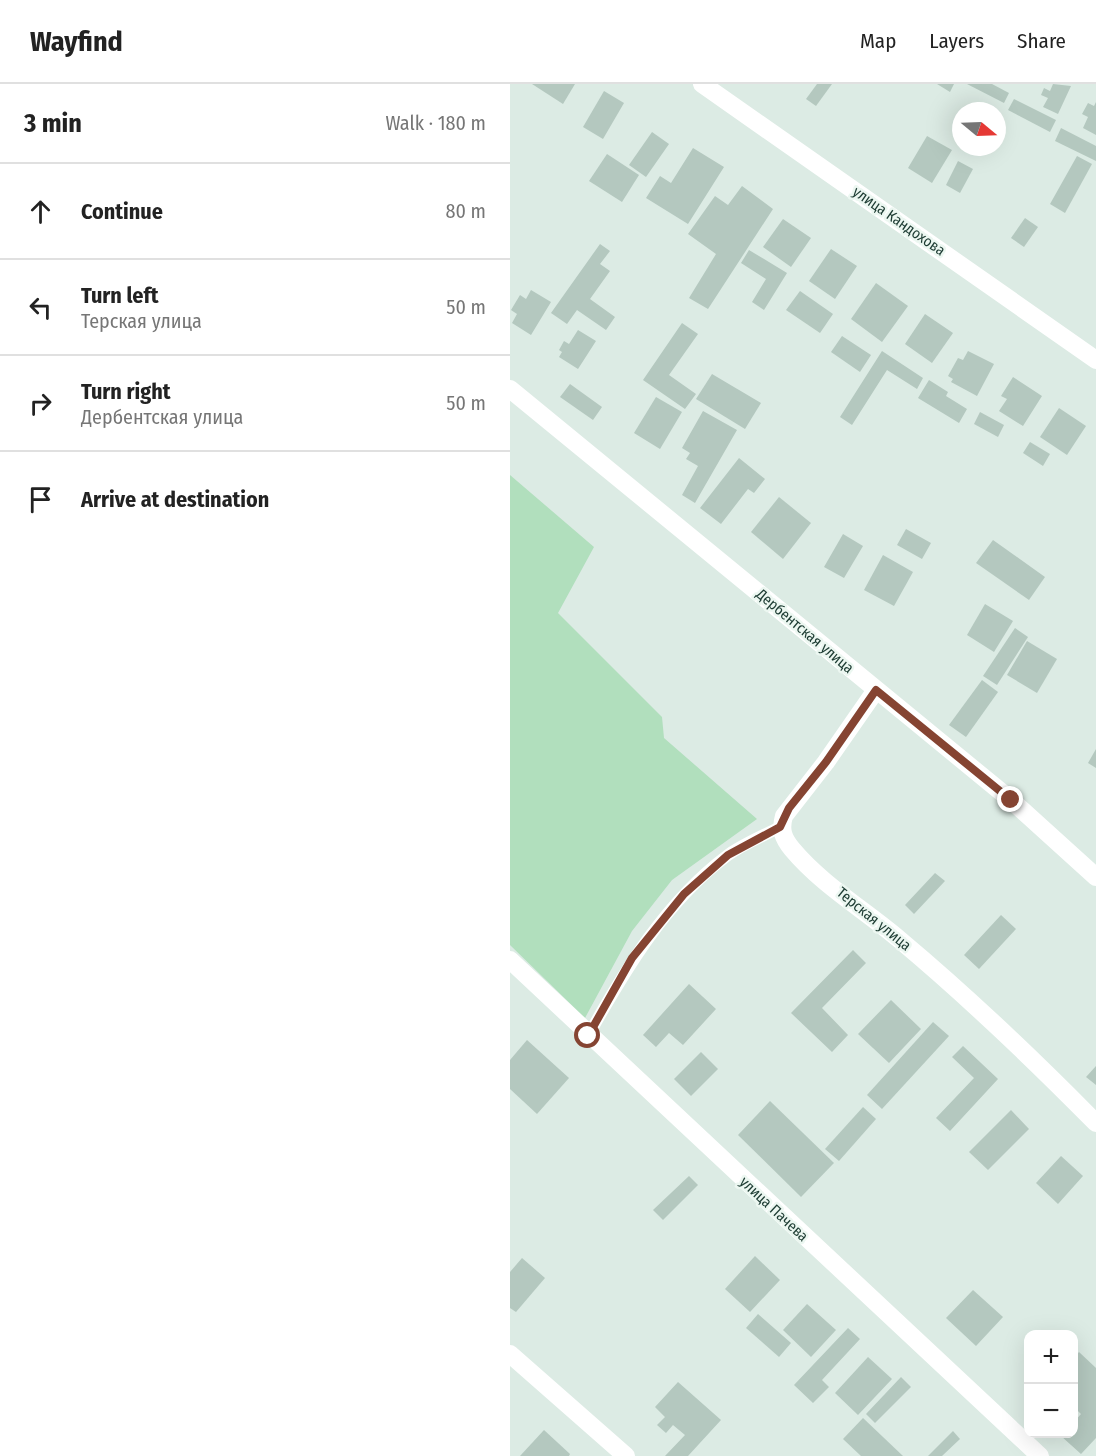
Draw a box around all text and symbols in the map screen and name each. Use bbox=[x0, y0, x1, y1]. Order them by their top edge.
text: Wayfind bbox=[30, 25, 123, 58]
text: Map bbox=[860, 28, 896, 54]
text: Layers bbox=[929, 28, 984, 54]
text: Share bbox=[1017, 28, 1066, 54]
north arrow bbox=[952, 102, 1006, 156]
text: 3 min bbox=[24, 108, 82, 139]
text: Walk · 180 m bbox=[385, 111, 486, 135]
street label: улица Кандохова bbox=[849, 182, 949, 260]
icon: ahead bbox=[24, 195, 57, 228]
text: Continue bbox=[81, 198, 163, 225]
text: 80 m bbox=[446, 199, 486, 223]
text: Turn left bbox=[81, 282, 159, 309]
icon: left bbox=[24, 291, 57, 324]
text: 50 m bbox=[446, 295, 486, 319]
text: Терская улица bbox=[81, 309, 202, 333]
text: Turn right bbox=[81, 378, 170, 405]
icon: right bbox=[24, 387, 57, 420]
text: 50 m bbox=[446, 391, 486, 415]
text: Дербентская улица bbox=[81, 405, 243, 429]
icon: arrive bbox=[24, 483, 57, 516]
text: Arrive at destination bbox=[81, 486, 269, 513]
street label: Дербентская улица bbox=[752, 584, 857, 677]
route end bbox=[997, 786, 1023, 812]
street label: Терская улица bbox=[833, 883, 915, 955]
route start bbox=[574, 1022, 600, 1048]
street label: улица Пачева bbox=[736, 1173, 812, 1245]
map controls bbox=[1024, 1330, 1078, 1438]
button: + bbox=[1024, 1330, 1078, 1384]
button: − bbox=[1024, 1384, 1078, 1438]

